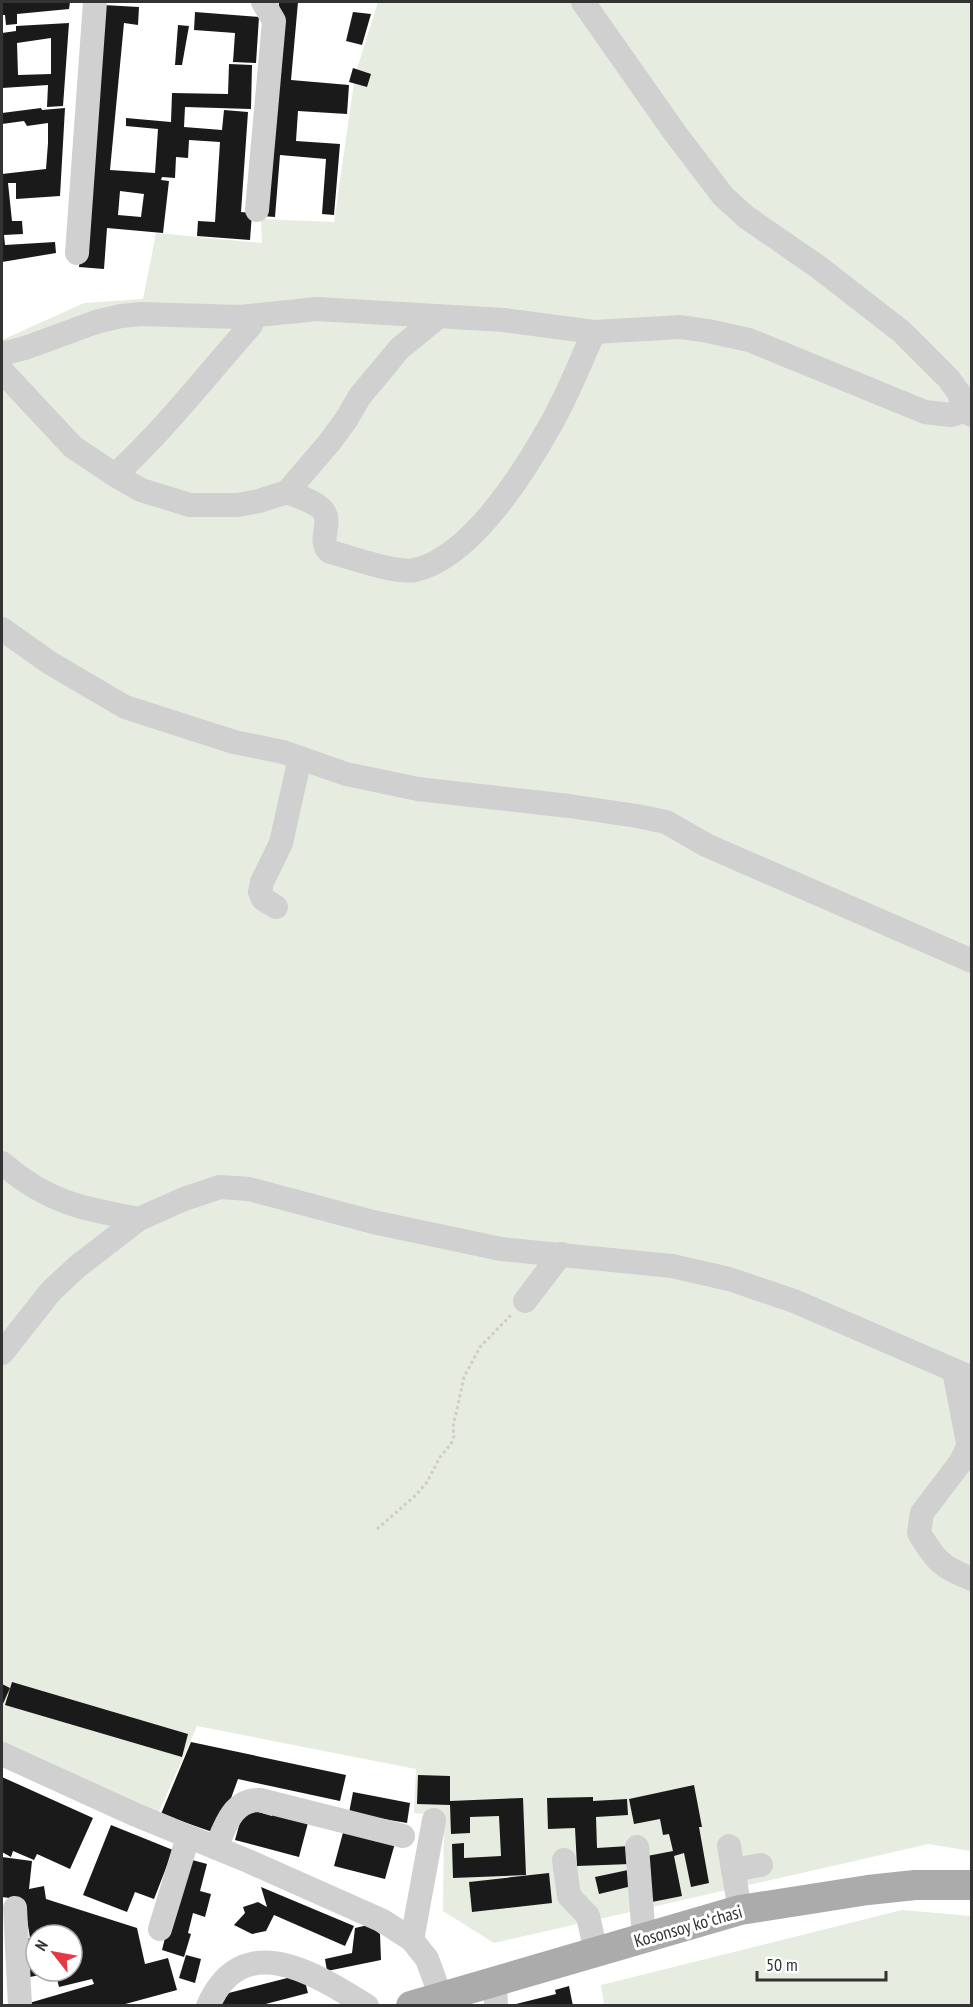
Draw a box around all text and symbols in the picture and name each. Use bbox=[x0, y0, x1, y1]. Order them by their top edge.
street label: Kosonsoy koʻchasi bbox=[631, 1900, 745, 1952]
north arrow bbox=[24, 1923, 84, 1983]
text: N bbox=[30, 1936, 52, 1954]
scale bar bbox=[757, 1944, 886, 1982]
text: 50 m bbox=[766, 1953, 798, 1976]

